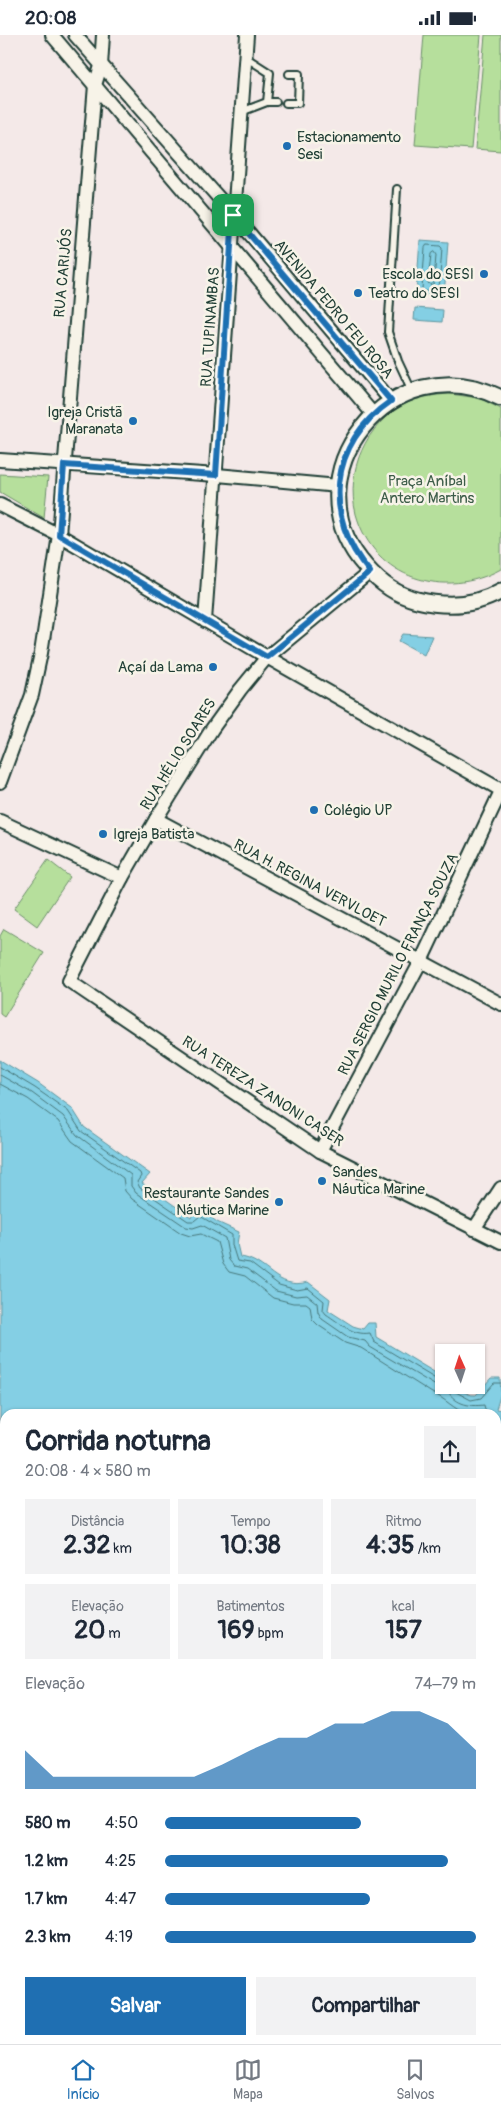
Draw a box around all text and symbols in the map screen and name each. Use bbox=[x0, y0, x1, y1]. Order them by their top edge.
text: 20:08 bbox=[25, 6, 76, 30]
place label: Estacionamento Sesi bbox=[297, 128, 401, 164]
marker: Estacionamento Sesi bbox=[281, 140, 293, 152]
pin bbox=[212, 194, 254, 236]
icon: arrive bbox=[219, 201, 247, 229]
street label: RUA CARIJÓS bbox=[50, 228, 77, 318]
street label: AVENIDA PEDRO FEU ROSA bbox=[270, 236, 397, 383]
place label: Escola do SESI bbox=[382, 265, 474, 284]
street label: RUA TUPINAMBAS bbox=[197, 267, 224, 388]
marker: Escola do SESI bbox=[478, 268, 490, 280]
place label: Teatro do SESI bbox=[368, 284, 460, 303]
marker: Teatro do SESI bbox=[352, 287, 364, 299]
place label: Igreja Cristã Maranata bbox=[47, 403, 123, 439]
marker: Igreja Cristã Maranata bbox=[127, 415, 139, 427]
park label: Praça Aníbal Antero Martins bbox=[380, 472, 475, 508]
place label: Açaí da Lama bbox=[118, 658, 203, 677]
marker: Açaí da Lama bbox=[207, 661, 219, 673]
street label: RUA HÉLIO SOARES bbox=[136, 695, 220, 814]
place label: Colégio UP bbox=[324, 801, 393, 820]
marker: Colégio UP bbox=[308, 804, 320, 816]
place label: Igreja Batista bbox=[113, 825, 194, 844]
marker: Igreja Batista bbox=[97, 828, 109, 840]
street label: RUA H. REGINA VERVLOET bbox=[230, 835, 389, 932]
street label: RUA SERGIO MURILO FRANÇA SOUZA bbox=[334, 850, 463, 1079]
street label: RUA TEREZA ZANONI CASER bbox=[178, 1032, 347, 1151]
place label: Sandes Náutica Marine bbox=[332, 1163, 425, 1199]
marker: Sandes Náutica Marine bbox=[316, 1175, 328, 1187]
place label: Restaurante Sandes Náutica Marine bbox=[144, 1184, 270, 1220]
marker: Restaurante Sandes Náutica Marine bbox=[273, 1196, 285, 1208]
north arrow bbox=[435, 1344, 485, 1394]
map controls bbox=[435, 1344, 485, 1394]
text: Corrida noturna bbox=[25, 1424, 211, 1459]
button: share bbox=[424, 1426, 476, 1478]
text: 20:08 · 4 × 580 m bbox=[25, 1461, 151, 1481]
text: Distância bbox=[71, 1513, 124, 1530]
text: Tempo bbox=[230, 1513, 271, 1530]
text: Ritmo bbox=[385, 1513, 422, 1530]
text: 2.32 bbox=[63, 1530, 111, 1561]
text: 10:38 bbox=[220, 1530, 281, 1561]
text: 4:35 bbox=[366, 1530, 415, 1561]
text: km bbox=[111, 1540, 132, 1557]
text: /km bbox=[415, 1540, 441, 1557]
text: Elevação bbox=[71, 1598, 124, 1615]
text: Batimentos bbox=[216, 1598, 285, 1615]
text: kcal bbox=[392, 1598, 415, 1615]
text: 20 bbox=[74, 1615, 105, 1646]
text: 169 bbox=[217, 1615, 255, 1646]
text: 157 bbox=[385, 1615, 422, 1646]
text: m bbox=[105, 1625, 121, 1642]
text: bpm bbox=[255, 1625, 284, 1642]
text: Elevação bbox=[25, 1674, 85, 1694]
text: 74–79 m bbox=[414, 1674, 476, 1694]
text: 580 m bbox=[25, 1813, 70, 1833]
text: 4:50 bbox=[105, 1813, 138, 1833]
text: 1.2 km bbox=[25, 1851, 68, 1871]
text: 4:25 bbox=[105, 1851, 136, 1871]
text: 1.7 km bbox=[25, 1889, 68, 1909]
text: 4:47 bbox=[105, 1889, 136, 1909]
text: 2.3 km bbox=[25, 1927, 71, 1947]
text: 4:19 bbox=[105, 1927, 133, 1947]
button: Salvar bbox=[25, 1977, 246, 2035]
button: Compartilhar bbox=[256, 1977, 476, 2035]
tab: Início bbox=[67, 2056, 100, 2103]
tab: Mapa bbox=[233, 2056, 263, 2103]
tab: Salvos bbox=[396, 2056, 434, 2103]

